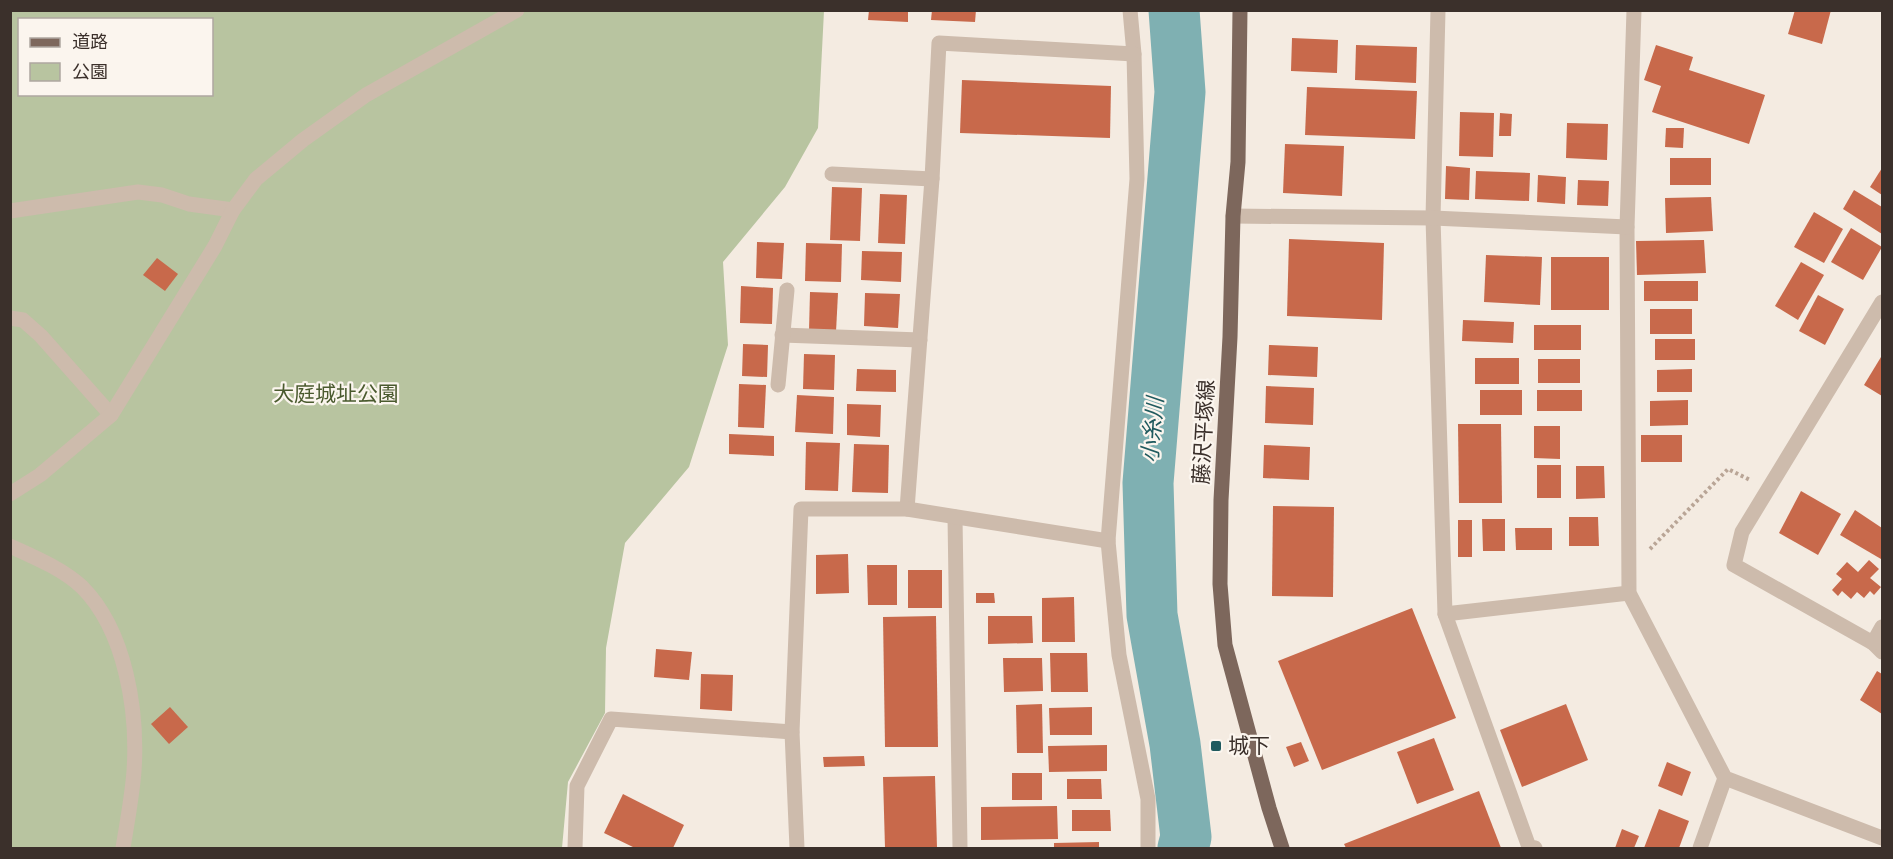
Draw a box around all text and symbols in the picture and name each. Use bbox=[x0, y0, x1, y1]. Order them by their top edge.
legend bbox=[18, 18, 213, 96]
text: 道路 bbox=[72, 31, 108, 53]
text: 公園 bbox=[72, 61, 108, 83]
street label: 藤沢平塚線 bbox=[1189, 379, 1219, 485]
park label: 大庭城址公園 bbox=[273, 382, 399, 406]
water label: 小糸川 bbox=[1137, 394, 1169, 464]
place label: 城下 bbox=[1228, 734, 1270, 758]
marker: 城下 bbox=[1209, 739, 1223, 753]

